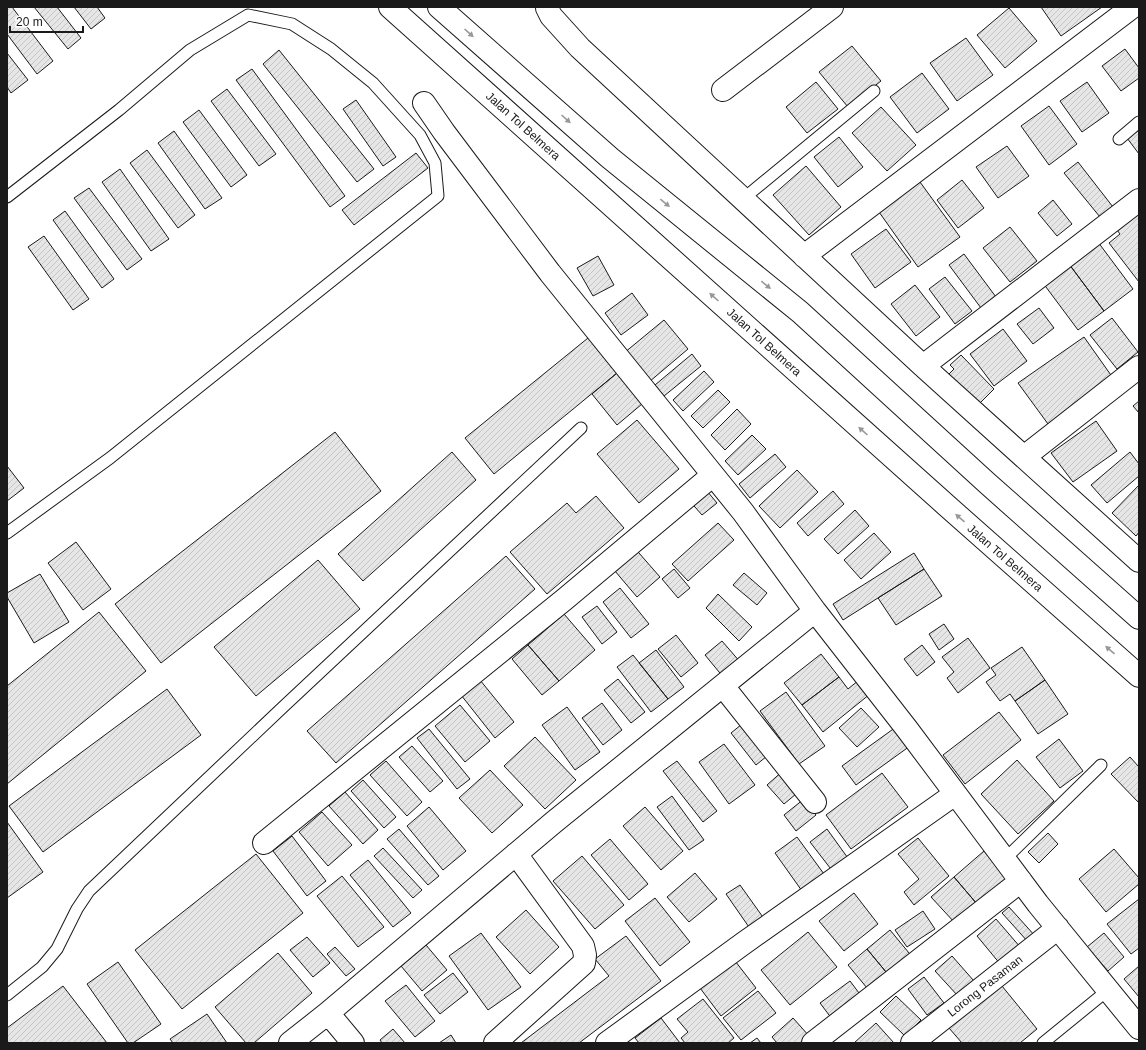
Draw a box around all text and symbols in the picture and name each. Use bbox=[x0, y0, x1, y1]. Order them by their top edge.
scale bar bbox=[10, 8, 83, 34]
text: 20 m bbox=[16, 15, 43, 29]
one-way arrow bbox=[464, 28, 473, 37]
street label: Jalan Tol Belmera bbox=[483, 89, 563, 163]
one-way arrow bbox=[561, 115, 571, 124]
one-way arrow bbox=[660, 199, 671, 207]
one-way arrow bbox=[761, 280, 772, 289]
one-way arrow bbox=[709, 293, 720, 302]
street label: Jalan Tol Belmera bbox=[724, 305, 804, 379]
one-way arrow bbox=[858, 426, 868, 436]
one-way arrow bbox=[955, 513, 965, 523]
street label: Jalan Tol Belmera bbox=[964, 521, 1046, 595]
one-way arrow bbox=[1105, 646, 1115, 655]
street label: Lorong Pasaman bbox=[945, 952, 1025, 1020]

